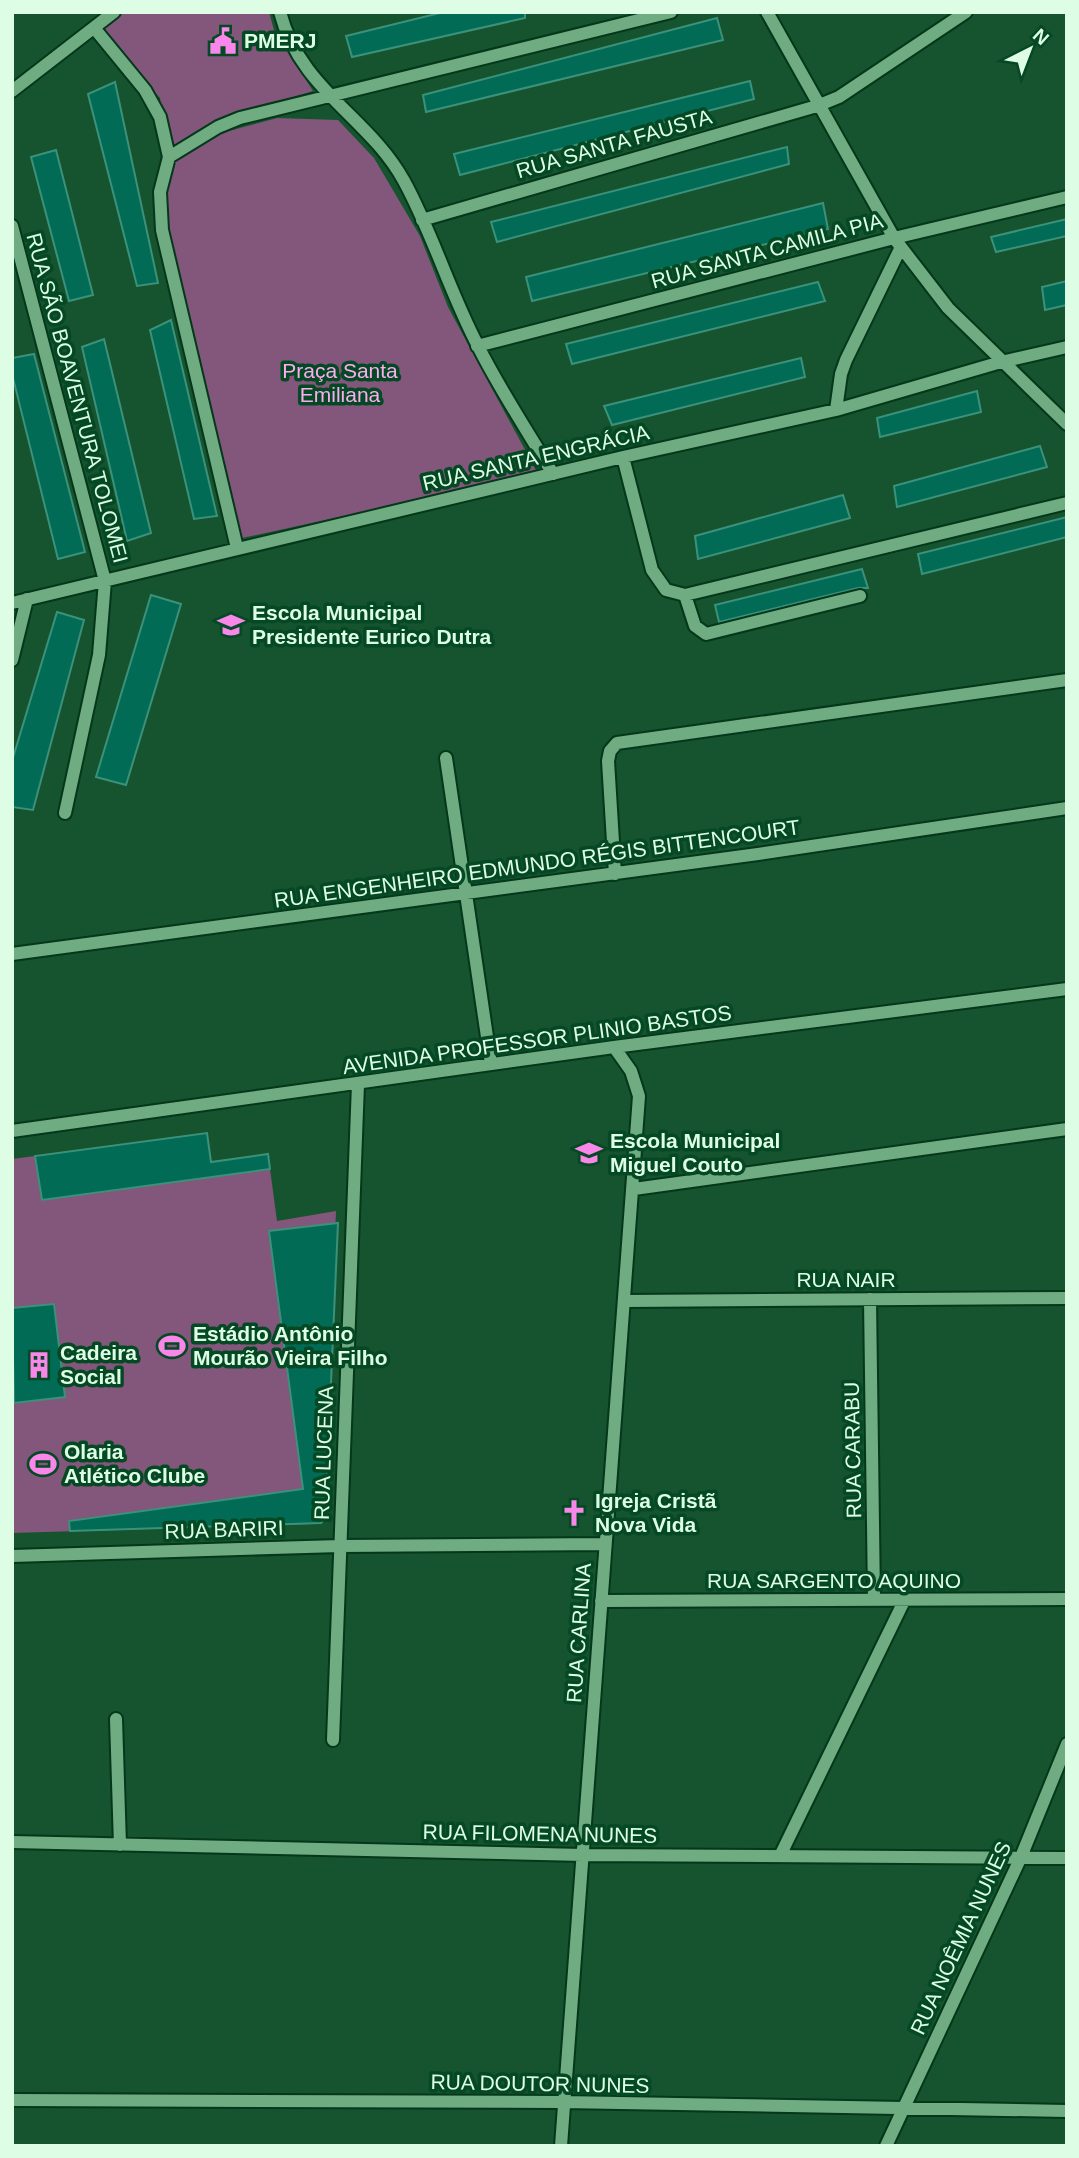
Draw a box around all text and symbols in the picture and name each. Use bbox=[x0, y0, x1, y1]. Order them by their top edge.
north arrow bbox=[995, 14, 1065, 84]
text: N bbox=[1029, 24, 1053, 49]
public building icon: PMERJ bbox=[208, 26, 238, 56]
place label: PMERJ bbox=[244, 29, 316, 52]
street label: RUA SANTA FAUSTA bbox=[513, 105, 714, 182]
street label: RUA SANTA CAMILA PIA bbox=[649, 208, 885, 293]
street label: RUA SÃO BOAVENTURA TOLOMEI bbox=[22, 230, 133, 565]
park label: Praça Santa Emiliana bbox=[282, 359, 398, 406]
street label: RUA SANTA ENGRÁCIA bbox=[420, 420, 651, 495]
place label: Escola Municipal Presidente Eurico Dutra bbox=[252, 601, 492, 648]
school or university icon: Escola Municipal Presidente Eurico Dutra bbox=[216, 610, 246, 640]
street label: RUA ENGENHEIRO EDMUNDO RÉGIS BITTENCOURT bbox=[273, 815, 801, 912]
street label: AVENIDA PROFESSOR PLINIO BASTOS bbox=[341, 1001, 733, 1078]
place label: Escola Municipal Miguel Couto bbox=[610, 1129, 780, 1176]
school or university icon: Escola Municipal Miguel Couto bbox=[574, 1138, 604, 1168]
street label: RUA NAIR bbox=[796, 1268, 896, 1291]
place label: Estádio Antônio Mourão Vieira Filho bbox=[193, 1322, 387, 1369]
sports icon: Estádio Antônio Mourão Vieira Filho bbox=[157, 1331, 187, 1361]
place label: Cadeira Social bbox=[60, 1341, 137, 1388]
building icon: Cadeira Social bbox=[24, 1350, 54, 1380]
street label: RUA CARABU bbox=[840, 1382, 865, 1518]
street label: RUA LUCENA bbox=[310, 1386, 337, 1520]
place label: Olaria Atlético Clube bbox=[64, 1440, 205, 1487]
sports icon: Olaria Atlético Clube bbox=[28, 1449, 58, 1479]
place label: Igreja Cristã Nova Vida bbox=[595, 1489, 717, 1536]
church icon: Igreja Cristã Nova Vida bbox=[559, 1498, 589, 1528]
street label: RUA BARIRI bbox=[164, 1516, 284, 1543]
street label: RUA CARLINA bbox=[562, 1562, 595, 1704]
street label: RUA SARGENTO AQUINO bbox=[707, 1569, 961, 1592]
street label: RUA FILOMENA NUNES bbox=[423, 1820, 657, 1847]
street label: RUA NOÊMIA NUNES bbox=[906, 1838, 1015, 2038]
street label: RUA DOUTOR NUNES bbox=[430, 2070, 650, 2097]

